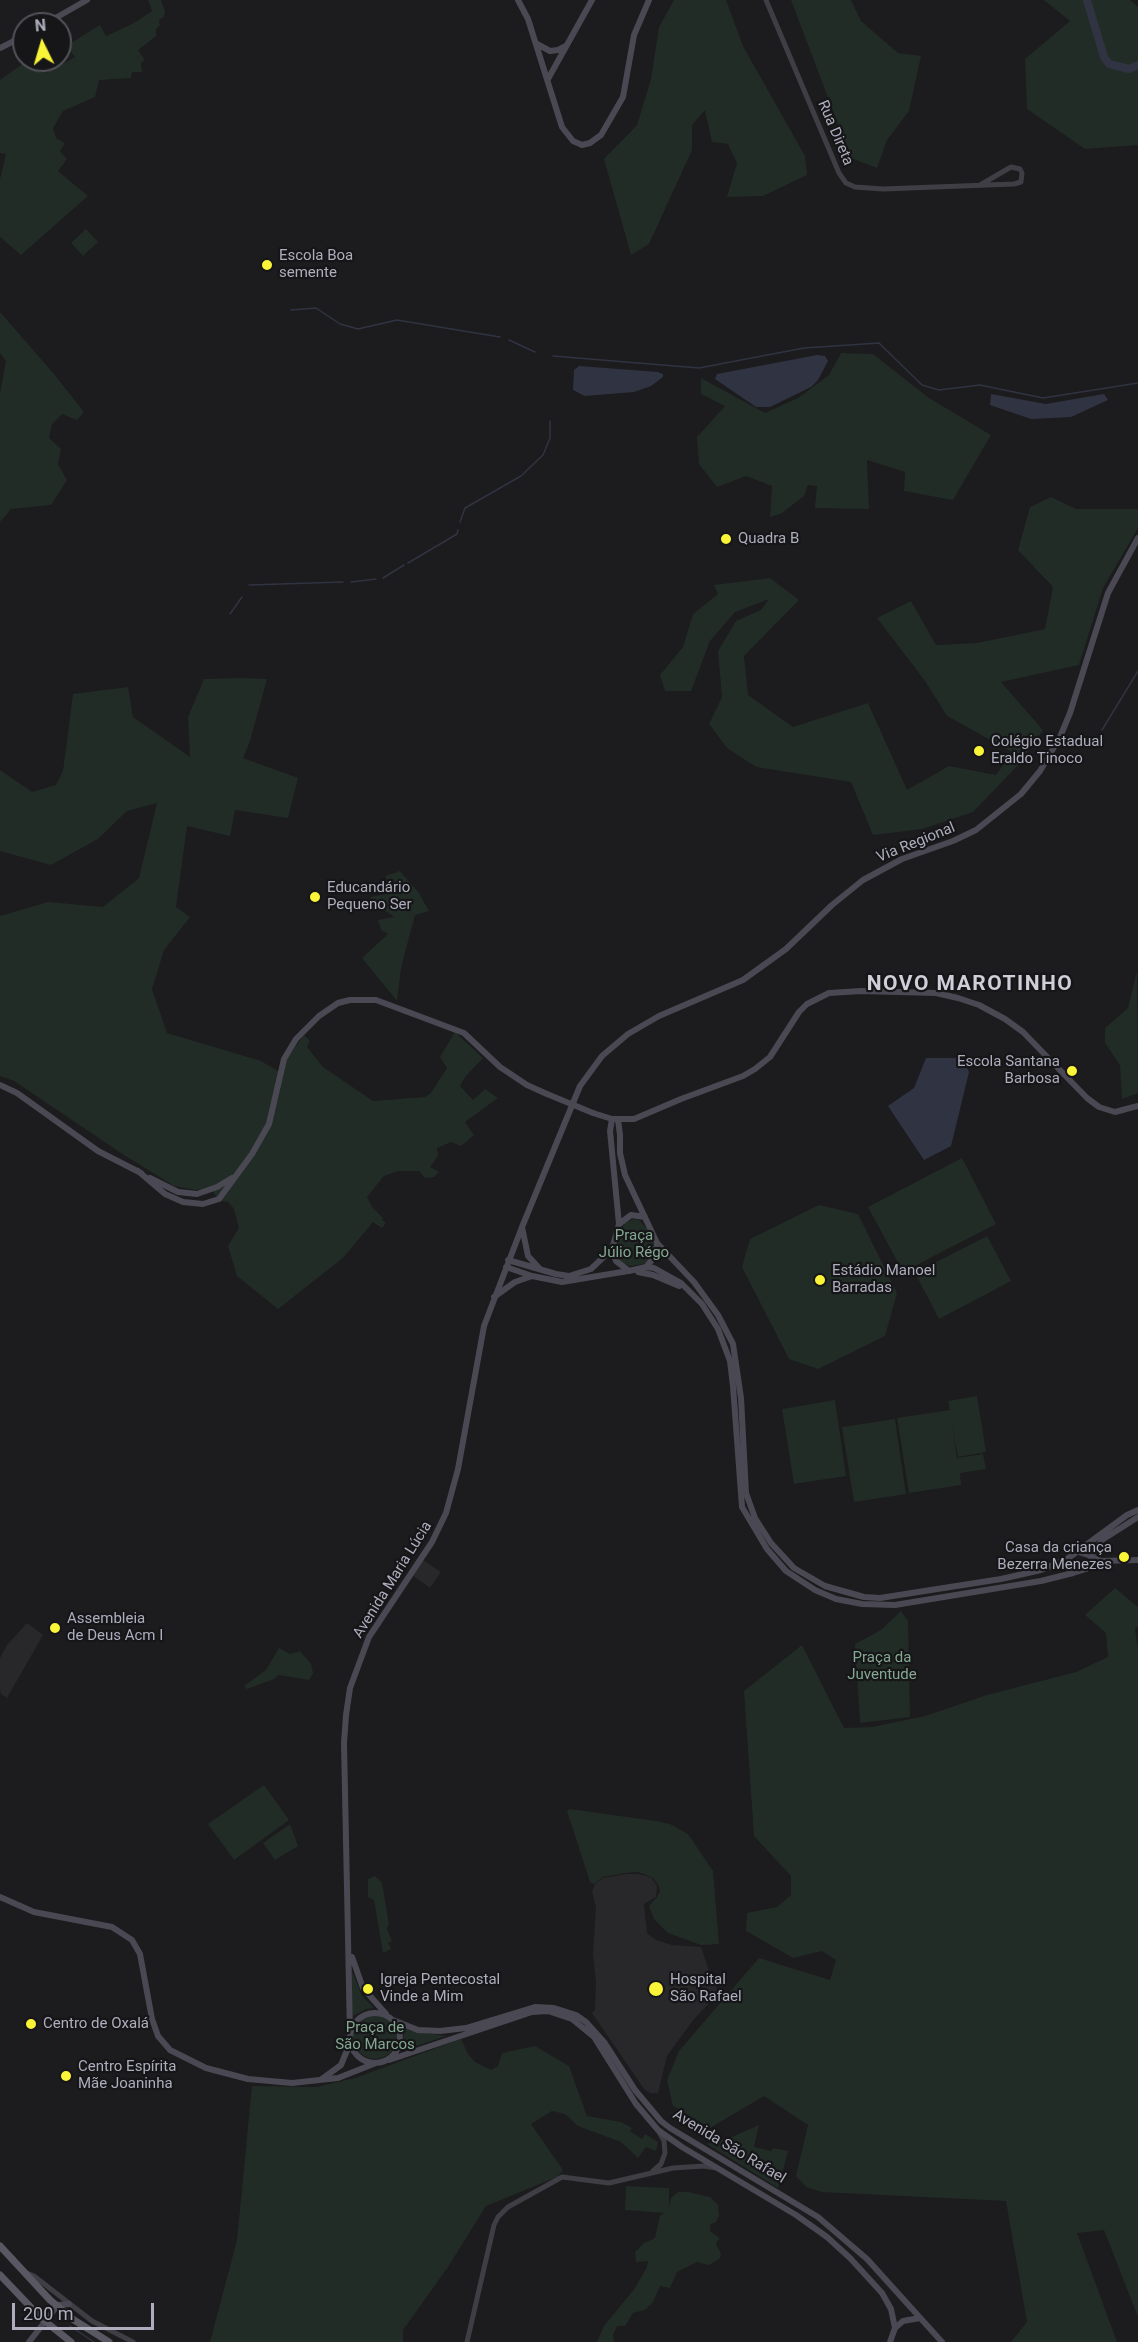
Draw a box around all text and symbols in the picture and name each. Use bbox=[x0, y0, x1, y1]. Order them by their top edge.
north arrow bbox=[12, 12, 72, 72]
text: N bbox=[34, 16, 47, 36]
street label: Rua Direta bbox=[813, 98, 857, 168]
place label: Escola Boa semente bbox=[279, 247, 353, 282]
marker: Escola Boa semente bbox=[260, 258, 274, 272]
place label: Quadra B bbox=[738, 530, 799, 548]
marker: Quadra B bbox=[719, 532, 733, 546]
place label: Colégio Estadual Eraldo Tinoco bbox=[991, 733, 1103, 768]
marker: Colégio Estadual Eraldo Tinoco bbox=[972, 744, 986, 758]
street label: Via Regional bbox=[874, 819, 958, 867]
place label: Educandário Pequeno Ser bbox=[327, 879, 412, 914]
marker: Educandário Pequeno Ser bbox=[308, 890, 322, 904]
district label: NOVO MAROTINHO bbox=[867, 972, 1073, 998]
place label: Escola Santana Barbosa bbox=[957, 1053, 1060, 1088]
marker: Escola Santana Barbosa bbox=[1065, 1064, 1079, 1078]
park label: Praça Júlio Régo bbox=[599, 1227, 669, 1262]
place label: Estádio Manoel Barradas bbox=[832, 1262, 935, 1297]
marker: Estádio Manoel Barradas bbox=[813, 1273, 827, 1287]
street label: Avenida Maria Lúcia bbox=[350, 1518, 436, 1642]
place label: Casa da criança Bezerra Menezes bbox=[997, 1539, 1112, 1574]
marker: Casa da criança Bezerra Menezes bbox=[1117, 1550, 1131, 1564]
place label: Assembleia de Deus Acm I bbox=[67, 1610, 163, 1645]
marker: Assembleia de Deus Acm I bbox=[48, 1621, 62, 1635]
park label: Praça da Juventude bbox=[847, 1649, 917, 1684]
place label: Igreja Pentecostal Vinde a Mim bbox=[380, 1971, 500, 2006]
place label: Hospital São Rafael bbox=[670, 1971, 742, 2006]
marker: Hospital São Rafael bbox=[647, 1980, 665, 1998]
marker: Igreja Pentecostal Vinde a Mim bbox=[361, 1982, 375, 1996]
place label: Centro de Oxalá bbox=[43, 2015, 149, 2033]
marker: Centro de Oxalá bbox=[24, 2017, 38, 2031]
park label: Praça de São Marcos bbox=[335, 2019, 415, 2054]
place label: Centro Espírita Mãe Joaninha bbox=[78, 2058, 176, 2093]
marker: Centro Espírita Mãe Joaninha bbox=[59, 2069, 73, 2083]
street label: Avenida São Rafael bbox=[669, 2106, 789, 2188]
scale bar bbox=[15, 2291, 158, 2329]
text: 200 m bbox=[23, 2303, 74, 2324]

